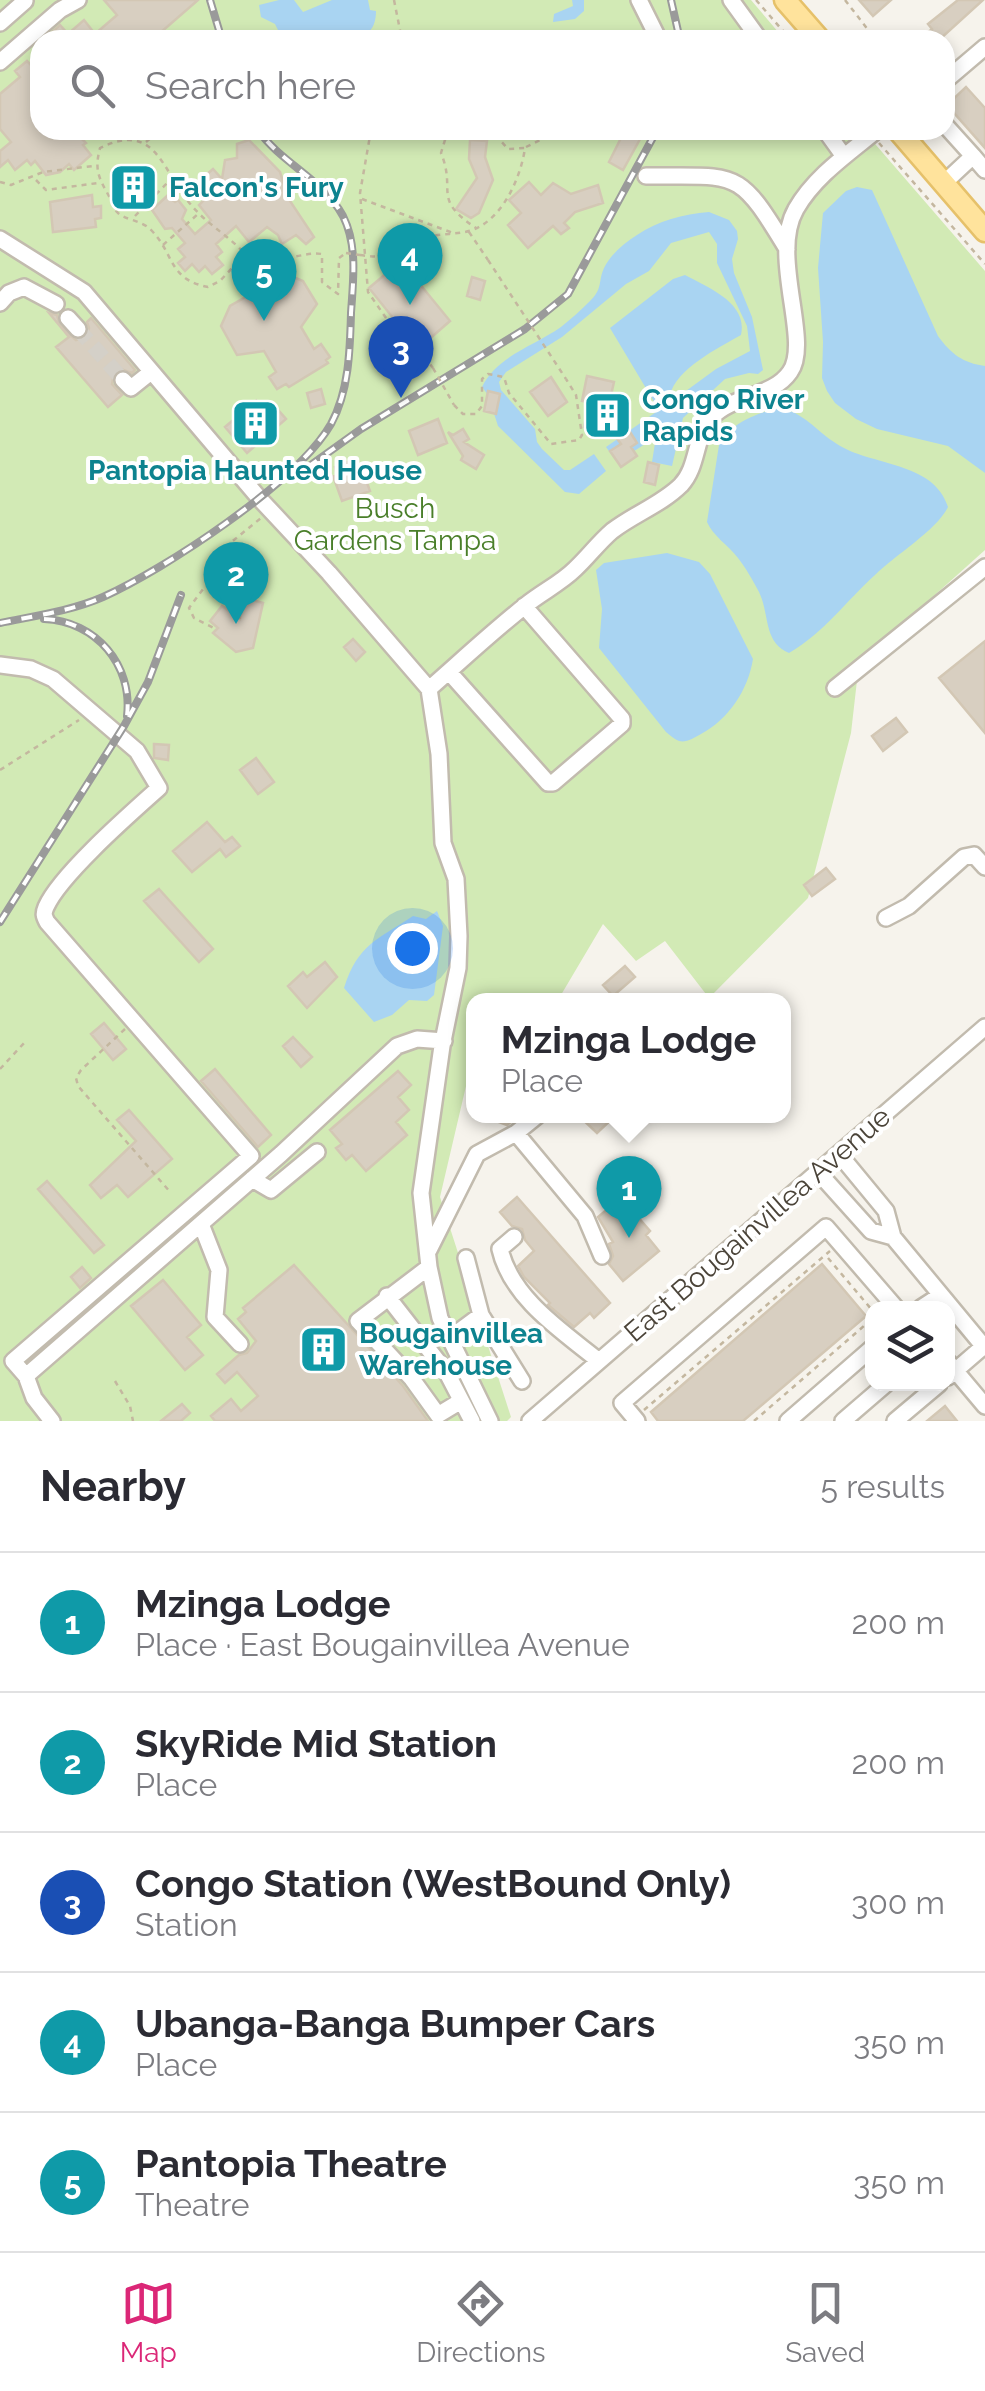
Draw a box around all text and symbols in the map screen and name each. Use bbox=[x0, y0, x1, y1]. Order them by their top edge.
search box bbox=[30, 30, 955, 140]
icon: search bbox=[65, 58, 120, 113]
text: Search here bbox=[145, 63, 356, 108]
building icon: Falcon's Fury bbox=[108, 161, 160, 213]
place label: Falcon's Fury bbox=[169, 171, 345, 204]
pin: 4 bbox=[378, 222, 442, 305]
pin: 5 bbox=[232, 238, 296, 321]
pin: 3 bbox=[368, 316, 434, 398]
place label: Congo River Rapids bbox=[642, 383, 805, 448]
building icon: Congo River Rapids bbox=[581, 389, 633, 441]
building icon: Pantopia Haunted House bbox=[229, 397, 281, 449]
place label: Pantopia Haunted House bbox=[88, 454, 422, 487]
park label: Busch Gardens Tampa bbox=[294, 492, 496, 557]
pin: 2 bbox=[204, 542, 268, 624]
your location bbox=[387, 923, 438, 974]
popup bbox=[466, 993, 791, 1123]
text: Mzinga Lodge bbox=[501, 1017, 756, 1062]
text: Place bbox=[501, 1062, 583, 1099]
street label: East Bougainvillea Avenue bbox=[618, 1100, 897, 1349]
pin: 1 bbox=[596, 1156, 662, 1238]
map controls bbox=[865, 1301, 955, 1391]
button: layers bbox=[865, 1301, 955, 1391]
place label: Bougainvillea Warehouse bbox=[359, 1317, 543, 1382]
building icon: Bougainvillea Warehouse bbox=[298, 1323, 350, 1375]
text: Nearby bbox=[40, 1462, 186, 1511]
text: 5 results bbox=[821, 1468, 945, 1505]
text: Mzinga Lodge bbox=[135, 1581, 391, 1626]
text: 1 bbox=[65, 1604, 80, 1641]
text: 200 m bbox=[852, 1604, 945, 1641]
text: Place · East Bougainvillea Avenue bbox=[135, 1626, 630, 1663]
text: SkyRide Mid Station bbox=[135, 1721, 497, 1766]
text: 2 bbox=[63, 1744, 82, 1781]
text: 200 m bbox=[852, 1744, 945, 1781]
text: Place bbox=[135, 1766, 217, 1803]
text: Congo Station (WestBound Only) bbox=[135, 1861, 731, 1906]
text: 3 bbox=[64, 1884, 81, 1921]
text: 300 m bbox=[851, 1884, 945, 1921]
text: Station bbox=[135, 1906, 238, 1943]
text: Ubanga-Banga Bumper Cars bbox=[135, 2001, 655, 2046]
text: 4 bbox=[63, 2024, 82, 2061]
text: 350 m bbox=[853, 2024, 945, 2061]
text: Place bbox=[135, 2046, 217, 2083]
text: Pantopia Theatre bbox=[135, 2141, 447, 2186]
text: 5 bbox=[64, 2164, 81, 2201]
text: 350 m bbox=[853, 2164, 945, 2201]
text: Theatre bbox=[135, 2186, 250, 2223]
tab: Map bbox=[120, 2276, 177, 2369]
tab: Directions bbox=[416, 2276, 546, 2369]
tab: Saved bbox=[785, 2276, 865, 2369]

